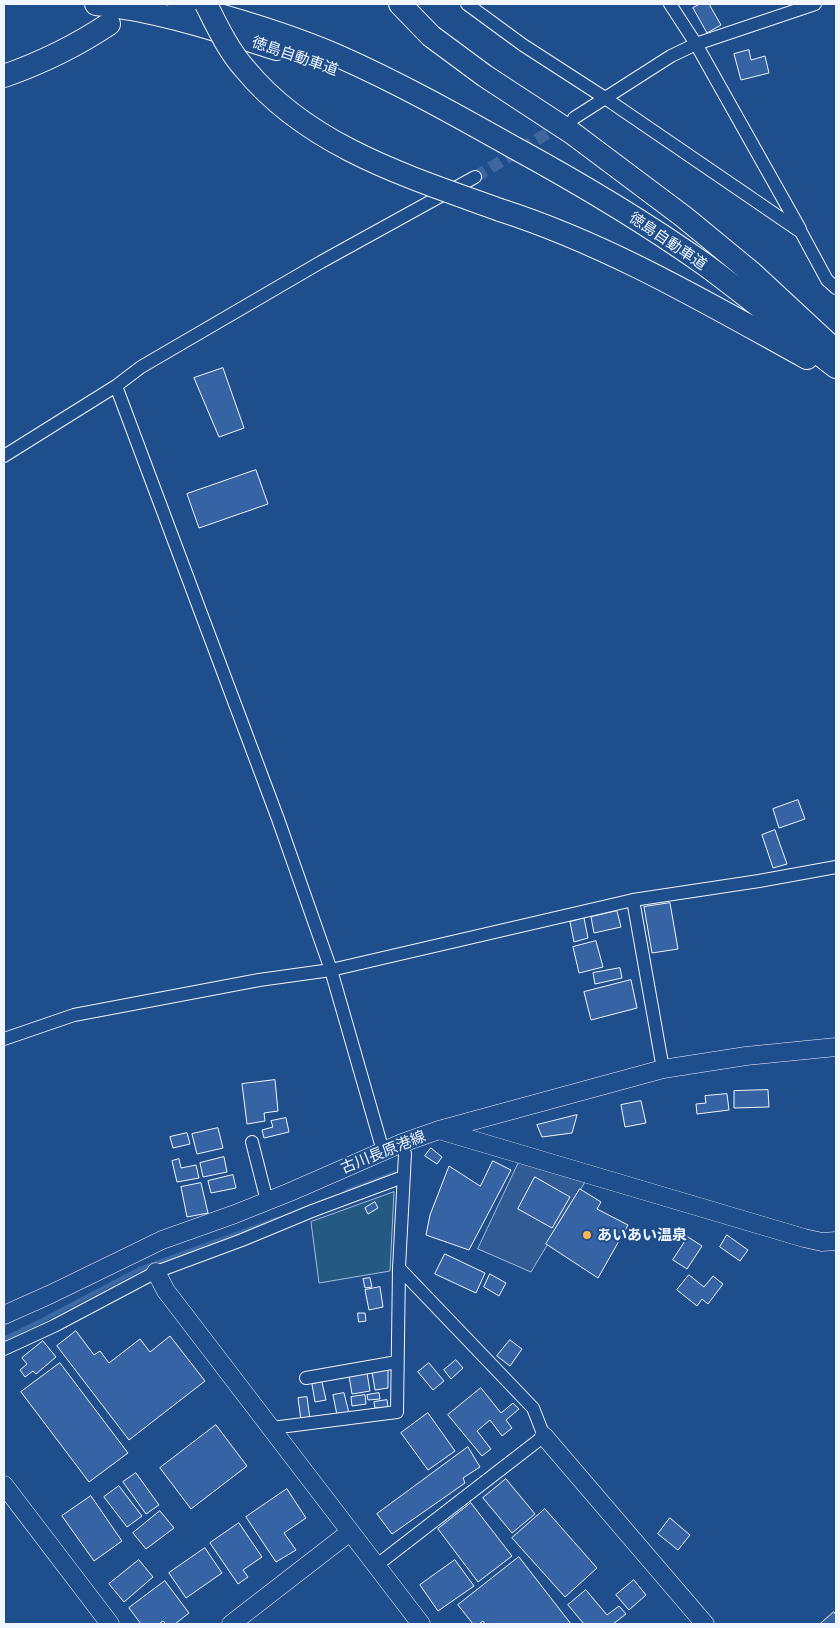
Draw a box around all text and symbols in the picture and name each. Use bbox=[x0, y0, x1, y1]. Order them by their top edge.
street label: 徳島自動車道 bbox=[250, 33, 340, 79]
street label: 徳島自動車道 bbox=[626, 208, 710, 274]
street label: 古川長原港線 bbox=[338, 1127, 428, 1177]
place label: あいあい温泉 bbox=[597, 1226, 687, 1244]
marker: あいあい温泉 bbox=[581, 1229, 593, 1241]

